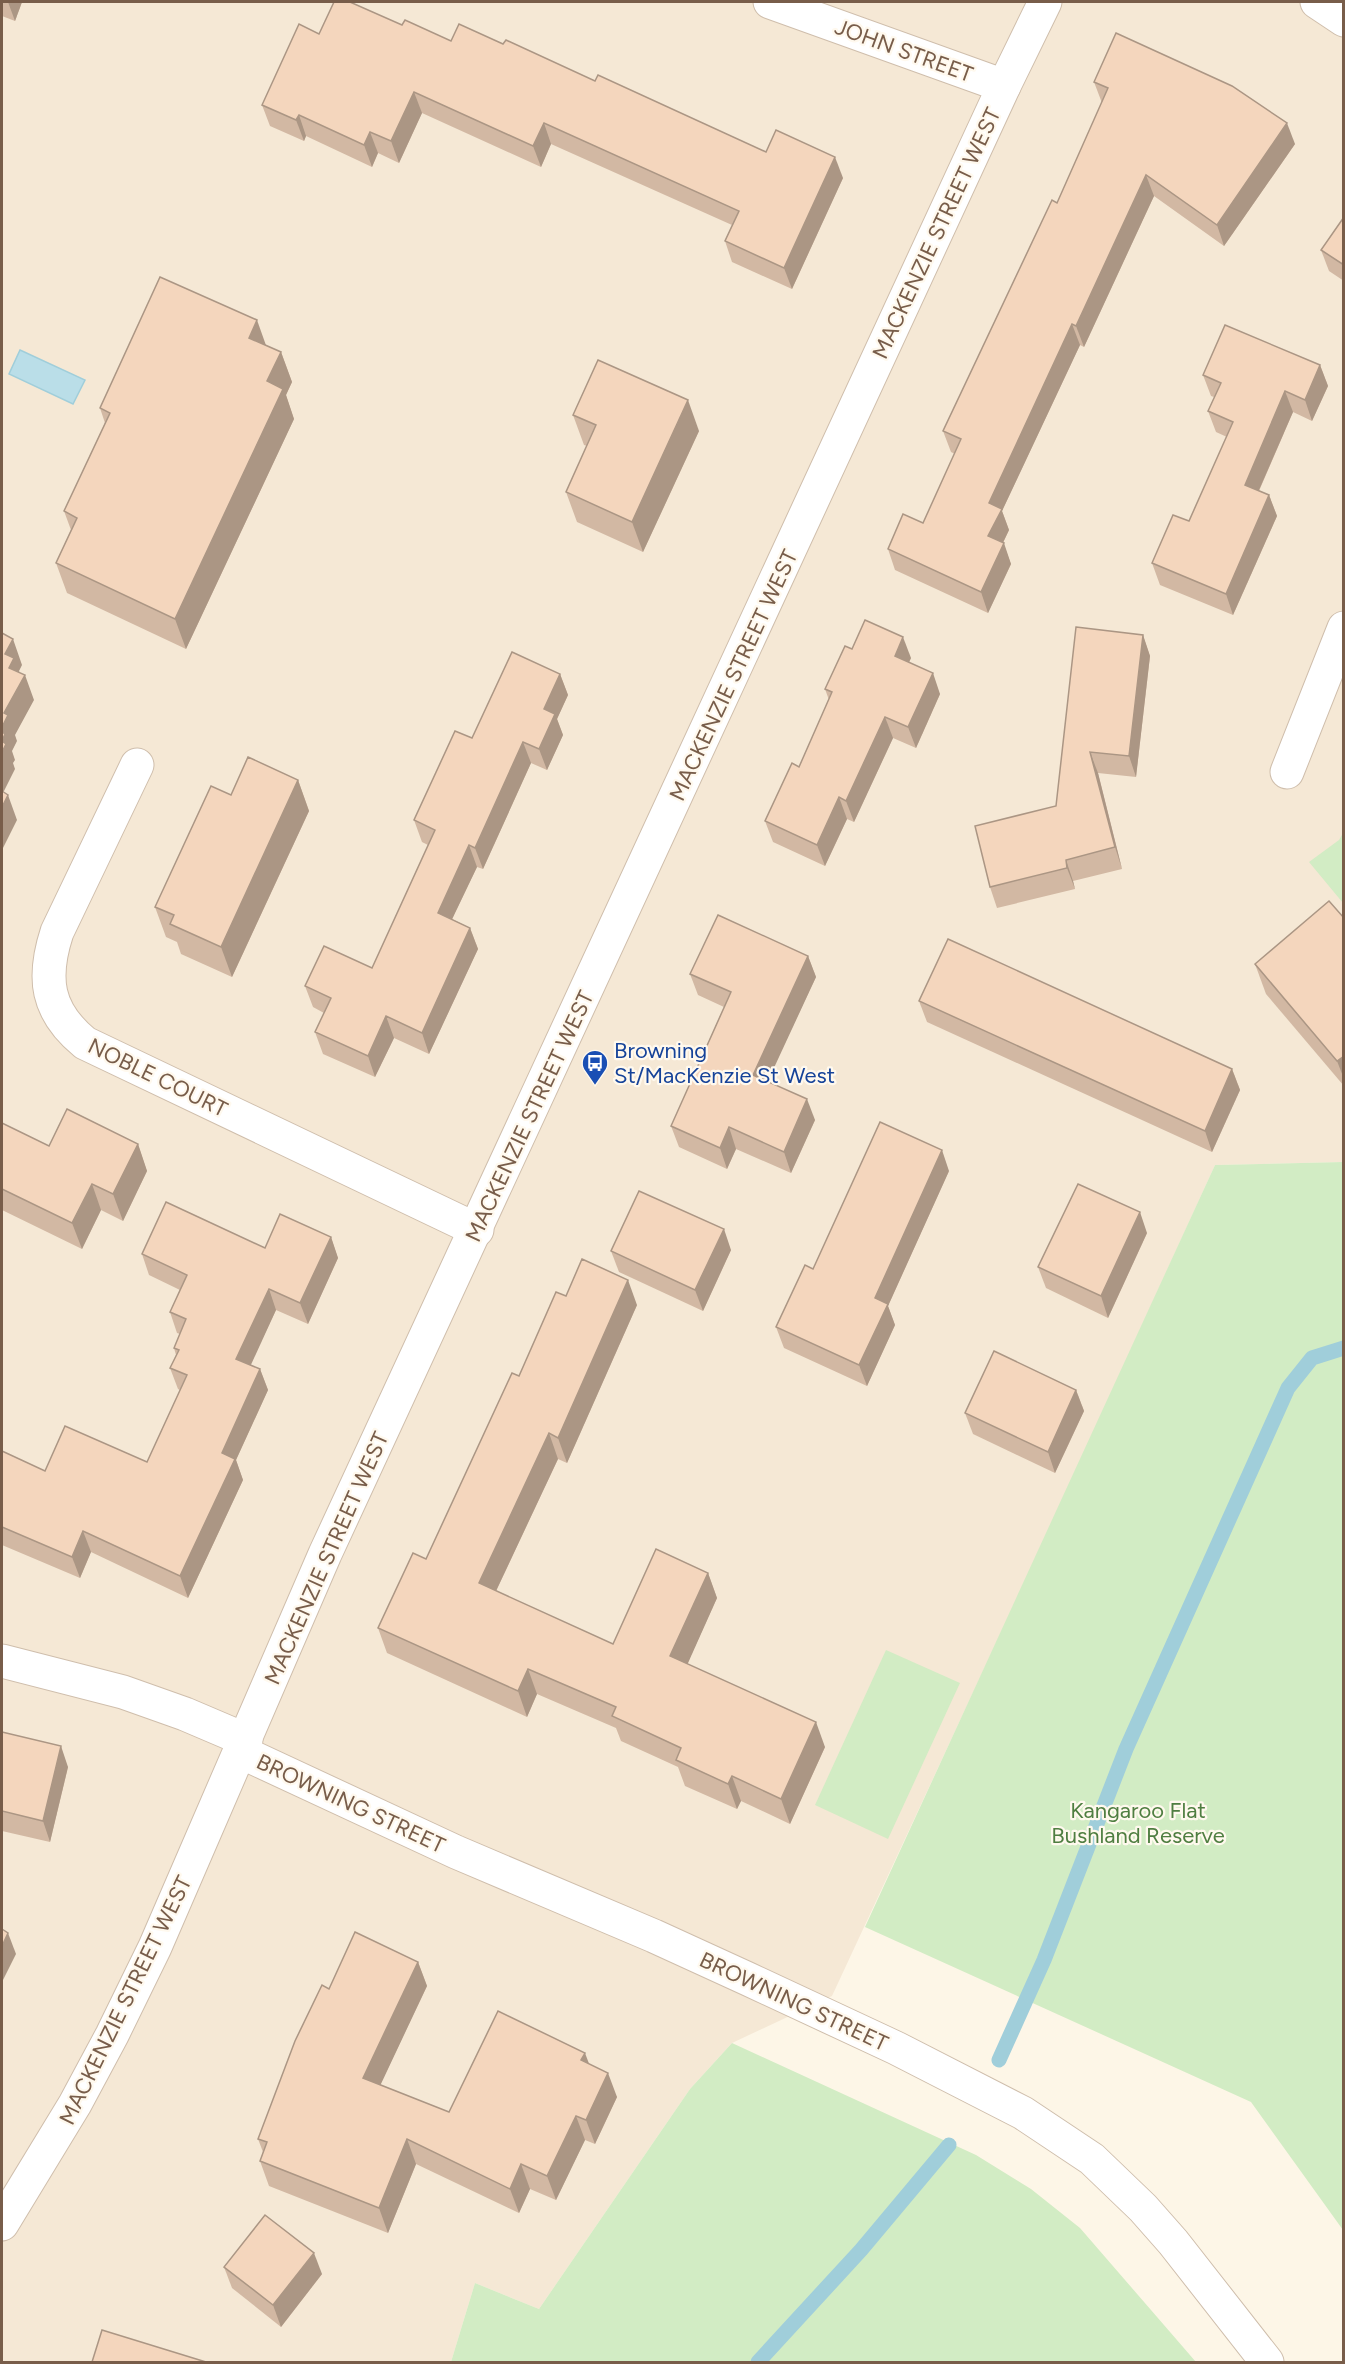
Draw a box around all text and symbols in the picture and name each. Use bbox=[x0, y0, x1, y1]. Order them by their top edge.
street label: JOHN STREET bbox=[831, 13, 977, 88]
street label: MACKENZIE STREET WEST bbox=[866, 103, 1007, 363]
street label: MACKENZIE STREET WEST bbox=[663, 545, 804, 805]
street label: MACKENZIE STREET WEST bbox=[459, 986, 600, 1246]
street label: NOBLE COURT bbox=[84, 1032, 232, 1123]
place label: Browning St/MacKenzie St West bbox=[614, 1037, 835, 1089]
bus stop icon: Browning St/MacKenzie St West bbox=[580, 1048, 610, 1086]
street label: MACKENZIE STREET WEST bbox=[258, 1428, 394, 1689]
street label: BROWNING STREET bbox=[252, 1748, 449, 1859]
park label: Kangaroo Flat Bushland Reserve bbox=[1051, 1797, 1225, 1849]
street label: MACKENZIE STREET WEST bbox=[53, 1871, 198, 2129]
street label: BROWNING STREET bbox=[695, 1946, 892, 2057]

